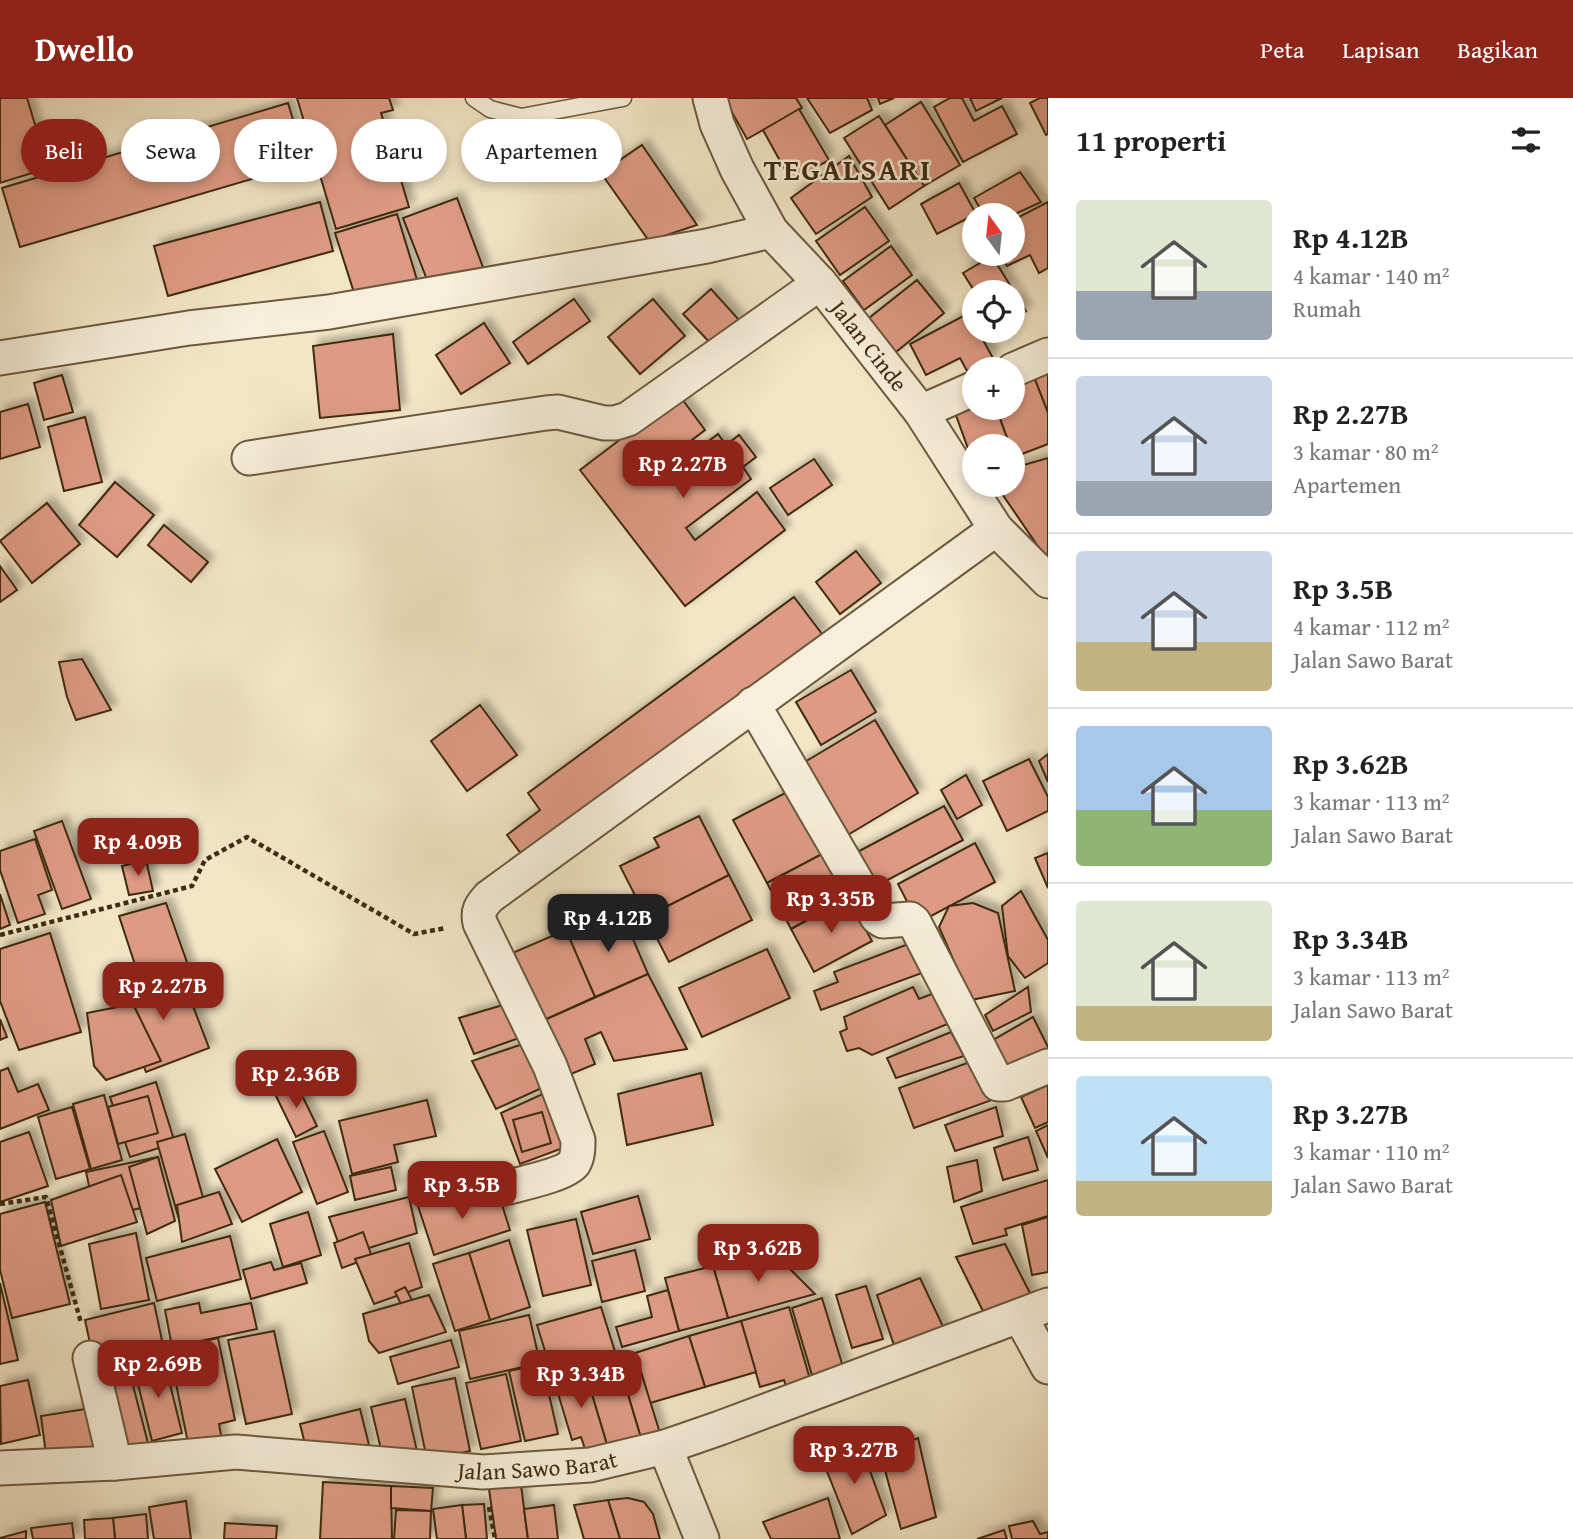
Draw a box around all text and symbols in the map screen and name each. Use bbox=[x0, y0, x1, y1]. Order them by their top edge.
text: Dwello bbox=[35, 25, 134, 73]
text: Peta bbox=[1260, 32, 1304, 67]
text: Lapisan bbox=[1342, 32, 1419, 67]
text: Bagikan bbox=[1457, 32, 1538, 67]
text: 11 properti bbox=[1076, 118, 1226, 162]
chip: Beli bbox=[21, 119, 107, 182]
chip: Sewa bbox=[121, 119, 220, 182]
chip: Filter bbox=[234, 119, 337, 182]
chip: Baru bbox=[351, 119, 447, 182]
chip: Apartemen bbox=[461, 119, 622, 182]
icon: filters bbox=[1507, 121, 1545, 159]
district label: TEGALSARI bbox=[764, 147, 932, 191]
north arrow bbox=[962, 203, 1026, 266]
map controls bbox=[962, 203, 1025, 497]
text: Rp 4.12B bbox=[1293, 215, 1409, 259]
icon: home bbox=[1132, 228, 1216, 312]
text: 4 kamar · 140 m² bbox=[1293, 259, 1450, 292]
button: locate bbox=[962, 280, 1025, 343]
street label: Jalan Cinde bbox=[821, 290, 916, 398]
text: Rumah bbox=[1293, 292, 1361, 325]
button: + bbox=[962, 357, 1025, 420]
text: Rp 2.27B bbox=[1293, 391, 1409, 435]
icon: home bbox=[1132, 404, 1216, 488]
button: − bbox=[962, 434, 1025, 497]
text: 3 kamar · 80 m² bbox=[1293, 435, 1439, 468]
pin: Rp 2.27B bbox=[611, 440, 755, 500]
text: Rp 2.27B bbox=[639, 446, 727, 479]
text: Apartemen bbox=[1293, 468, 1401, 501]
text: Rp 3.5B bbox=[1293, 566, 1393, 610]
icon: home bbox=[1132, 579, 1216, 663]
text: 4 kamar · 112 m² bbox=[1293, 610, 1450, 643]
text: Jalan Sawo Barat bbox=[1293, 643, 1453, 676]
text: Rp 3.62B bbox=[1293, 741, 1409, 785]
icon: home bbox=[1132, 754, 1216, 838]
text: 3 kamar · 113 m² bbox=[1293, 785, 1450, 818]
pin: Rp 4.09B bbox=[66, 818, 210, 878]
text: Jalan Sawo Barat bbox=[1293, 818, 1453, 851]
text: Rp 4.09B bbox=[94, 824, 182, 857]
pin: Rp 3.35B bbox=[759, 876, 903, 935]
text: Rp 3.35B bbox=[787, 881, 875, 914]
pin: Rp 4.12B bbox=[536, 894, 680, 954]
text: Rp 4.12B bbox=[564, 900, 652, 933]
text: Rp 3.34B bbox=[1293, 916, 1409, 960]
icon: home bbox=[1132, 929, 1216, 1013]
text: 3 kamar · 113 m² bbox=[1293, 960, 1450, 993]
pin: Rp 2.27B bbox=[91, 962, 235, 1022]
text: Rp 2.27B bbox=[119, 968, 207, 1001]
text: Jalan Sawo Barat bbox=[1293, 993, 1453, 1026]
pin: Rp 2.36B bbox=[224, 1051, 368, 1110]
text: Rp 2.36B bbox=[252, 1056, 340, 1089]
text: Rp 3.27B bbox=[1293, 1091, 1409, 1135]
icon: home bbox=[1132, 1104, 1216, 1188]
text: 3 kamar · 110 m² bbox=[1293, 1135, 1450, 1168]
pin: Rp 3.5B bbox=[397, 1162, 527, 1221]
text: Rp 3.5B bbox=[424, 1167, 500, 1200]
text: Jalan Sawo Barat bbox=[1293, 1168, 1453, 1201]
pin: Rp 3.62B bbox=[686, 1224, 830, 1284]
text: Rp 3.62B bbox=[714, 1230, 802, 1263]
pin: Rp 2.69B bbox=[86, 1340, 230, 1400]
text: Rp 2.69B bbox=[114, 1346, 202, 1379]
pin: Rp 3.34B bbox=[509, 1350, 653, 1410]
text: Rp 3.34B bbox=[537, 1356, 625, 1389]
pin: Rp 3.27B bbox=[782, 1426, 926, 1486]
text: Rp 3.27B bbox=[810, 1432, 898, 1465]
street label: Jalan Sawo Barat bbox=[453, 1442, 620, 1488]

